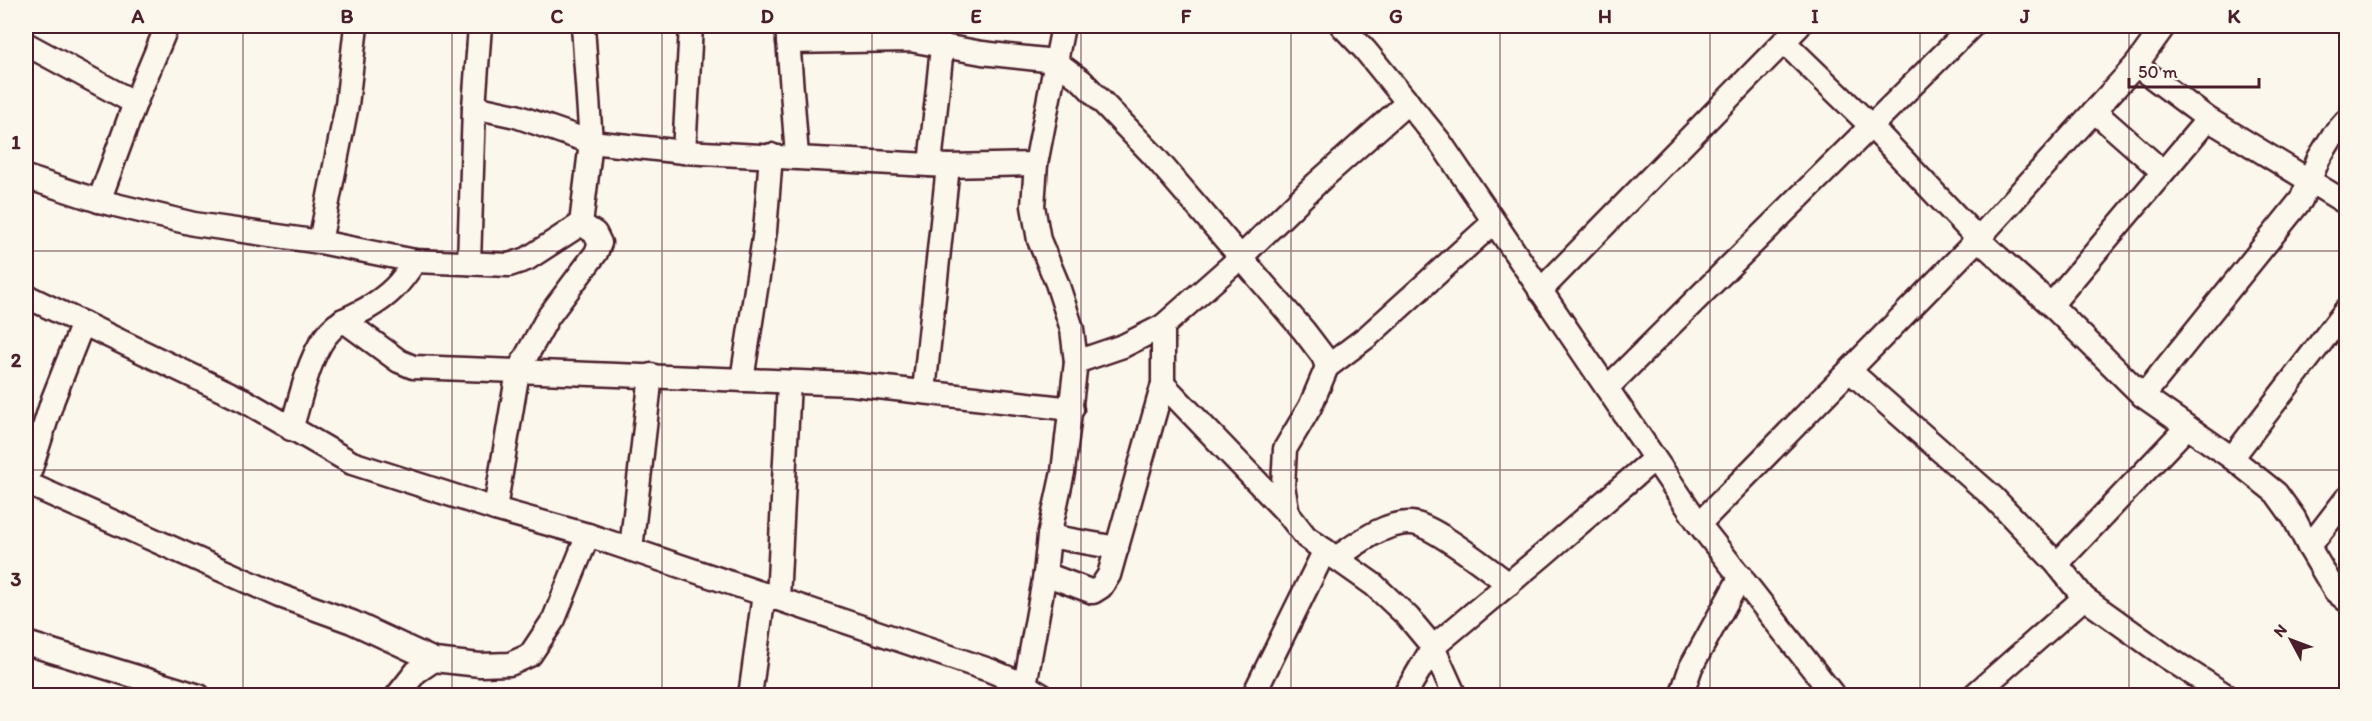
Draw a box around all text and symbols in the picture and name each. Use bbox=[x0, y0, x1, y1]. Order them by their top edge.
text: A bbox=[131, 4, 145, 28]
text: B bbox=[341, 4, 354, 28]
text: C bbox=[551, 4, 564, 28]
text: D bbox=[760, 4, 774, 28]
text: E bbox=[970, 4, 982, 28]
text: F bbox=[1181, 4, 1192, 28]
text: G bbox=[1389, 4, 1403, 28]
text: H bbox=[1598, 4, 1612, 28]
text: I bbox=[1811, 4, 1819, 28]
text: J bbox=[2019, 4, 2030, 28]
text: K bbox=[2228, 4, 2242, 28]
scale bar bbox=[2129, 51, 2260, 89]
text: 50 m bbox=[2138, 61, 2178, 83]
text: 1 bbox=[11, 130, 21, 154]
text: 2 bbox=[11, 348, 22, 372]
text: 3 bbox=[11, 567, 22, 591]
north arrow bbox=[2261, 610, 2321, 670]
text: N bbox=[2269, 620, 2291, 641]

